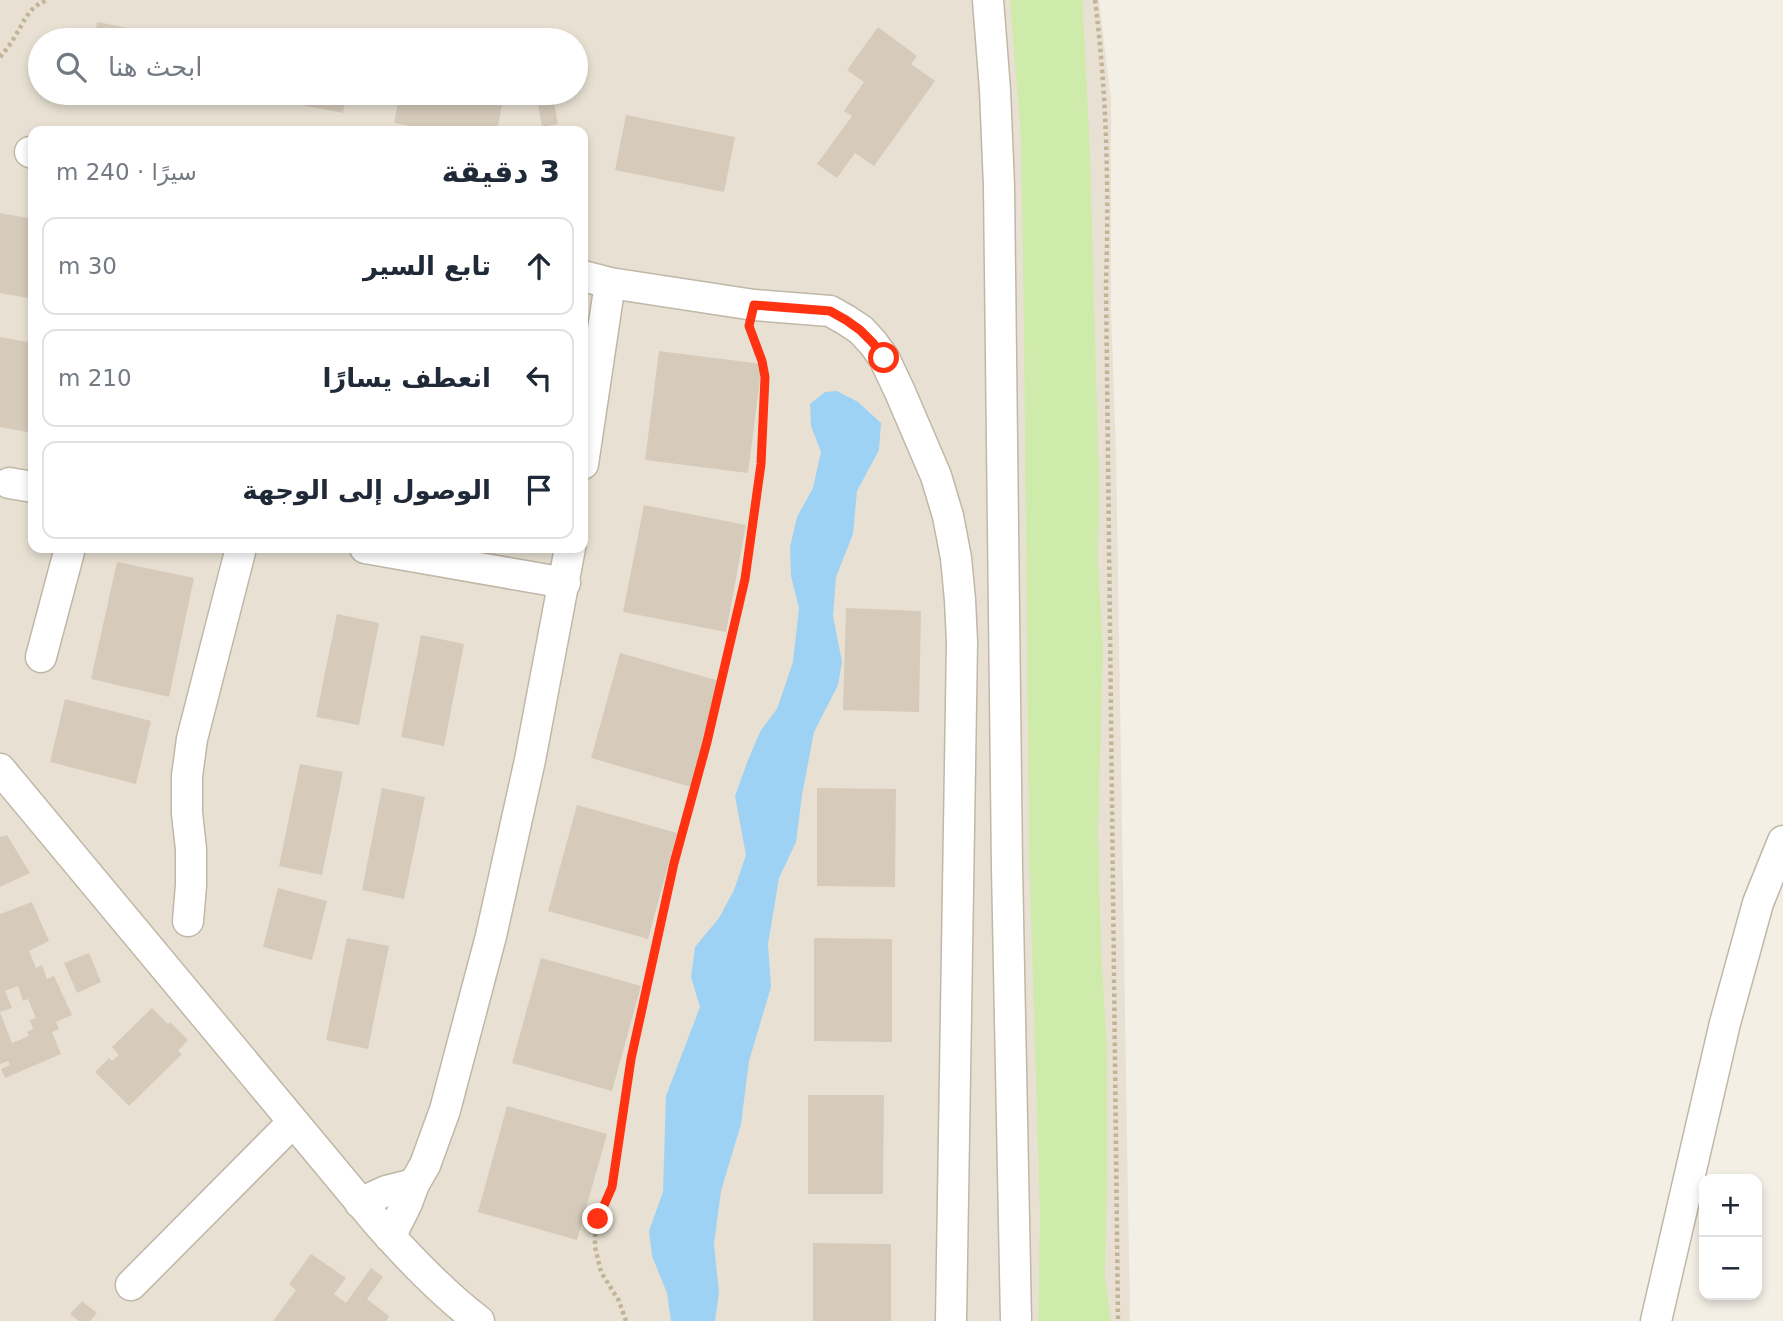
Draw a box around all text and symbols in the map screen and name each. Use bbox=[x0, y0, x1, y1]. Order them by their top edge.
search box bbox=[28, 28, 588, 105]
icon: search bbox=[52, 48, 90, 86]
text: ابحث هنا bbox=[108, 52, 203, 82]
text: 3 دقيقة bbox=[442, 154, 560, 189]
text: سيرًا · 240 m bbox=[56, 159, 197, 185]
icon: ahead bbox=[520, 247, 558, 285]
text: تابع السير bbox=[363, 251, 491, 281]
text: 30 m bbox=[58, 253, 117, 279]
route start bbox=[868, 342, 899, 373]
icon: left bbox=[520, 359, 558, 397]
text: انعطف يسارًا bbox=[322, 363, 491, 393]
text: 210 m bbox=[58, 365, 132, 391]
icon: arrive bbox=[520, 471, 558, 509]
text: الوصول إلى الوجهة bbox=[242, 475, 491, 505]
map controls bbox=[1699, 1174, 1762, 1300]
button: + bbox=[1699, 1174, 1762, 1237]
route end bbox=[582, 1203, 613, 1234]
button: − bbox=[1699, 1237, 1762, 1300]

